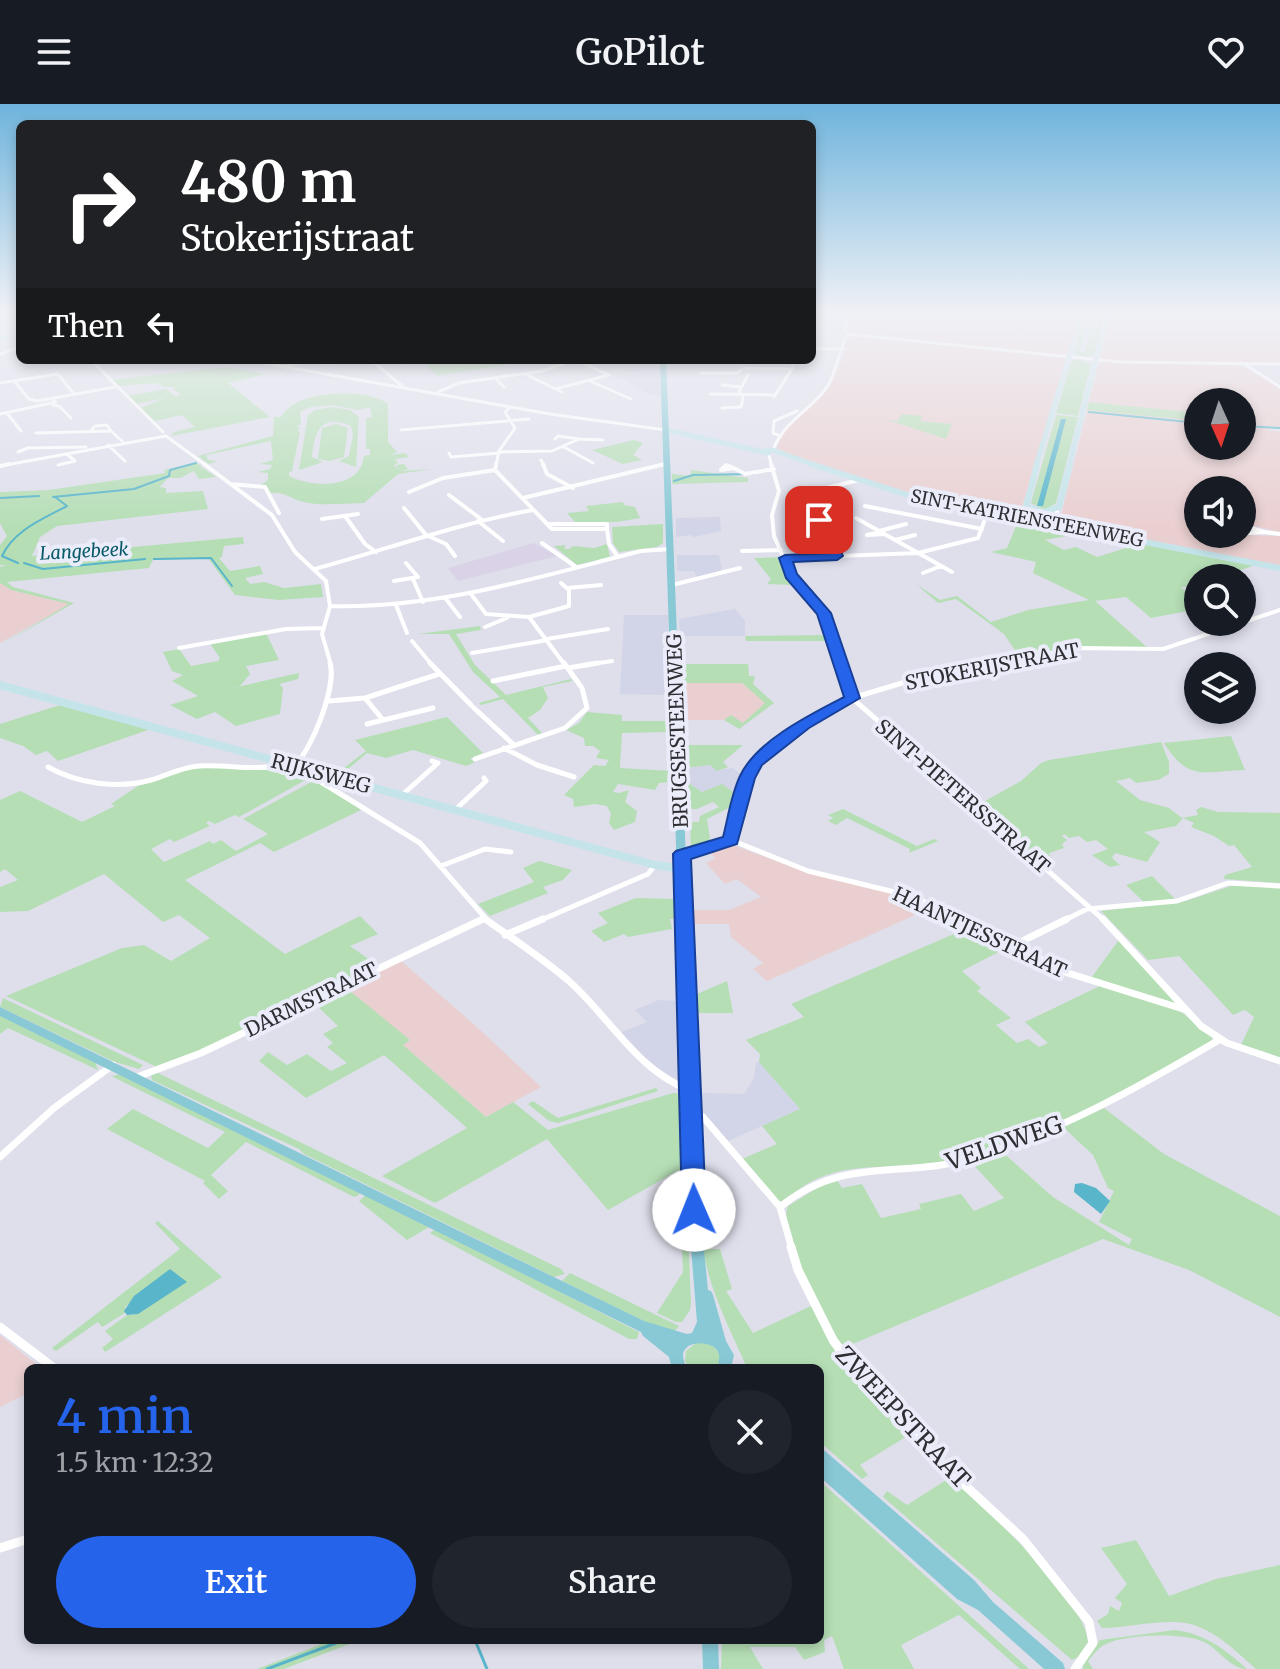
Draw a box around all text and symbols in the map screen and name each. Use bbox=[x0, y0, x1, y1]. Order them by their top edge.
icon: menu bbox=[32, 30, 76, 74]
text: GoPilot bbox=[575, 30, 705, 75]
icon: heart bbox=[1204, 30, 1248, 74]
text: 480 m bbox=[180, 147, 356, 217]
icon: right bbox=[48, 152, 152, 256]
text: Stokerijstraat bbox=[180, 216, 414, 261]
icon: left bbox=[140, 304, 184, 348]
text: Then bbox=[48, 307, 124, 345]
north arrow bbox=[1184, 388, 1256, 460]
map controls bbox=[1184, 388, 1256, 724]
button: sound bbox=[1184, 476, 1256, 548]
street label: SINT-KATRIENSTEENWEG bbox=[909, 484, 1145, 552]
pin bbox=[785, 486, 853, 554]
icon: arrive bbox=[797, 498, 841, 542]
water label: Langebeek bbox=[39, 537, 129, 565]
button: search bbox=[1184, 564, 1256, 636]
street label: BRUGSESTEENWEG bbox=[661, 633, 693, 829]
street label: STOKERIJSTRAAT bbox=[903, 637, 1081, 695]
button: layers bbox=[1184, 652, 1256, 724]
street label: SINT-PIETERSSTRAAT bbox=[871, 713, 1056, 879]
street label: RIJKSWEG bbox=[269, 748, 374, 798]
street label: HAANTJESSTRAAT bbox=[889, 881, 1071, 983]
street label: DARMSTRAAT bbox=[241, 956, 382, 1042]
street label: VELDWEG bbox=[941, 1108, 1067, 1178]
position arrow bbox=[652, 1168, 736, 1252]
street label: ZWEEPSTRAAT bbox=[829, 1339, 977, 1495]
text: 4 min bbox=[56, 1386, 193, 1446]
button: close bbox=[708, 1390, 792, 1474]
text: 1.5 km · 12:32 bbox=[56, 1446, 214, 1479]
button: Exit bbox=[56, 1536, 416, 1628]
button: Share bbox=[432, 1536, 792, 1628]

